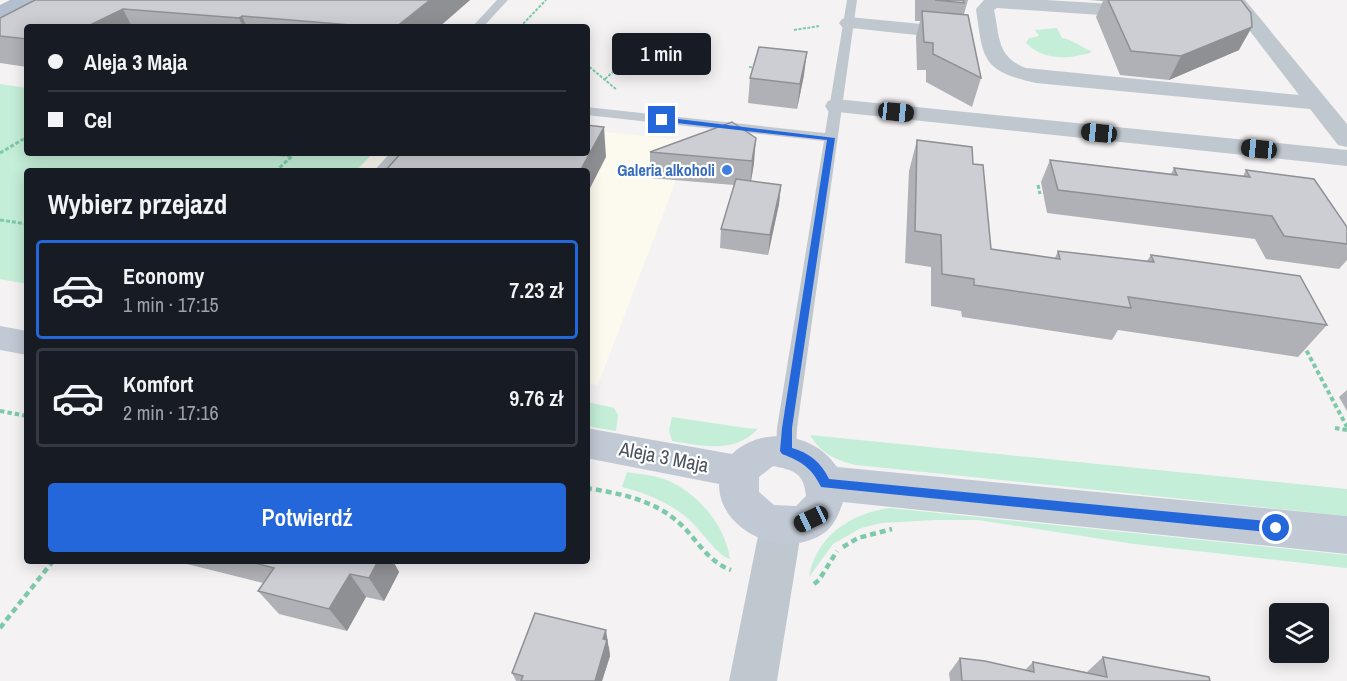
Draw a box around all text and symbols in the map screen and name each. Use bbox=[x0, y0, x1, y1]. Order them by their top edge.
callout: 1 min bbox=[612, 33, 712, 75]
text: 1 min bbox=[640, 40, 683, 67]
text: Aleja 3 Maja bbox=[84, 47, 187, 77]
car bbox=[877, 101, 915, 123]
text: Cel bbox=[84, 105, 112, 135]
route end bbox=[648, 106, 675, 133]
car bbox=[1080, 122, 1118, 144]
car bbox=[1240, 138, 1278, 160]
place label: Galeria alkoholi bbox=[617, 159, 715, 181]
marker: Galeria alkoholi bbox=[720, 163, 734, 177]
text: Wybierz przejazd bbox=[48, 186, 227, 222]
text: Economy bbox=[123, 261, 204, 291]
icon: car bbox=[51, 263, 105, 317]
text: 7.23 zł bbox=[509, 275, 563, 305]
text: 1 min · 17:15 bbox=[123, 291, 219, 318]
text: Komfort bbox=[123, 369, 193, 399]
icon: car bbox=[51, 371, 105, 425]
text: 9.76 zł bbox=[509, 383, 563, 413]
text: 2 min · 17:16 bbox=[123, 399, 219, 426]
street label: Aleja 3 Maja bbox=[616, 434, 711, 478]
button: Potwierdź bbox=[48, 483, 566, 552]
car bbox=[791, 503, 831, 535]
route start bbox=[1262, 514, 1289, 541]
map controls bbox=[1269, 603, 1329, 663]
button: layers bbox=[1269, 603, 1329, 663]

